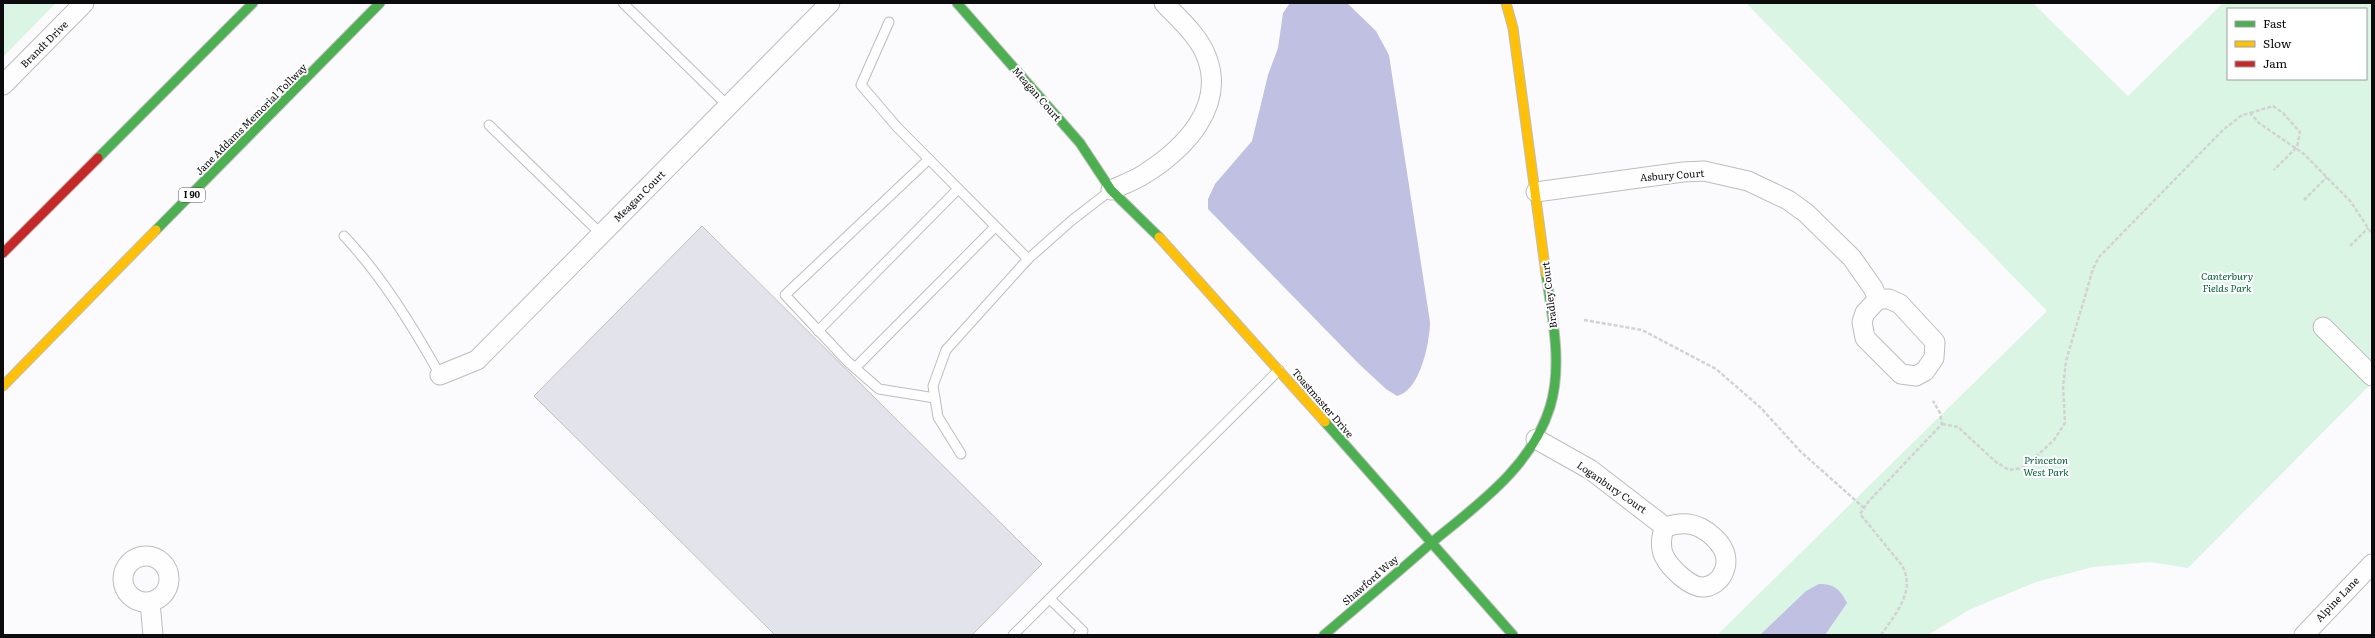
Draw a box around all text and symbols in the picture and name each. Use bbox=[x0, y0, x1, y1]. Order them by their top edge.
legend bbox=[2227, 8, 2367, 80]
text: Fast bbox=[2263, 14, 2287, 32]
street label: Brandt Drive bbox=[17, 17, 71, 71]
text: Slow bbox=[2263, 34, 2292, 52]
text: Jam bbox=[2263, 54, 2288, 72]
street label: Jane Addams Memorial Tollway bbox=[192, 59, 310, 178]
street label: Meagan Court bbox=[1010, 63, 1065, 124]
street label: Asbury Court bbox=[1639, 165, 1705, 184]
street label: Meagan Court bbox=[609, 166, 668, 225]
road number: I 90 bbox=[179, 188, 205, 202]
street label: Bradley Court bbox=[1537, 261, 1560, 329]
park label: Canterbury Fields Park bbox=[2201, 268, 2253, 295]
street label: Toastmaster Drive bbox=[1289, 365, 1358, 441]
park label: Princeton West Park bbox=[2023, 452, 2069, 479]
street label: Loganbury Court bbox=[1574, 457, 1650, 516]
street label: Shawford Way bbox=[1338, 551, 1401, 608]
street label: Alpine Lane bbox=[2311, 573, 2362, 624]

